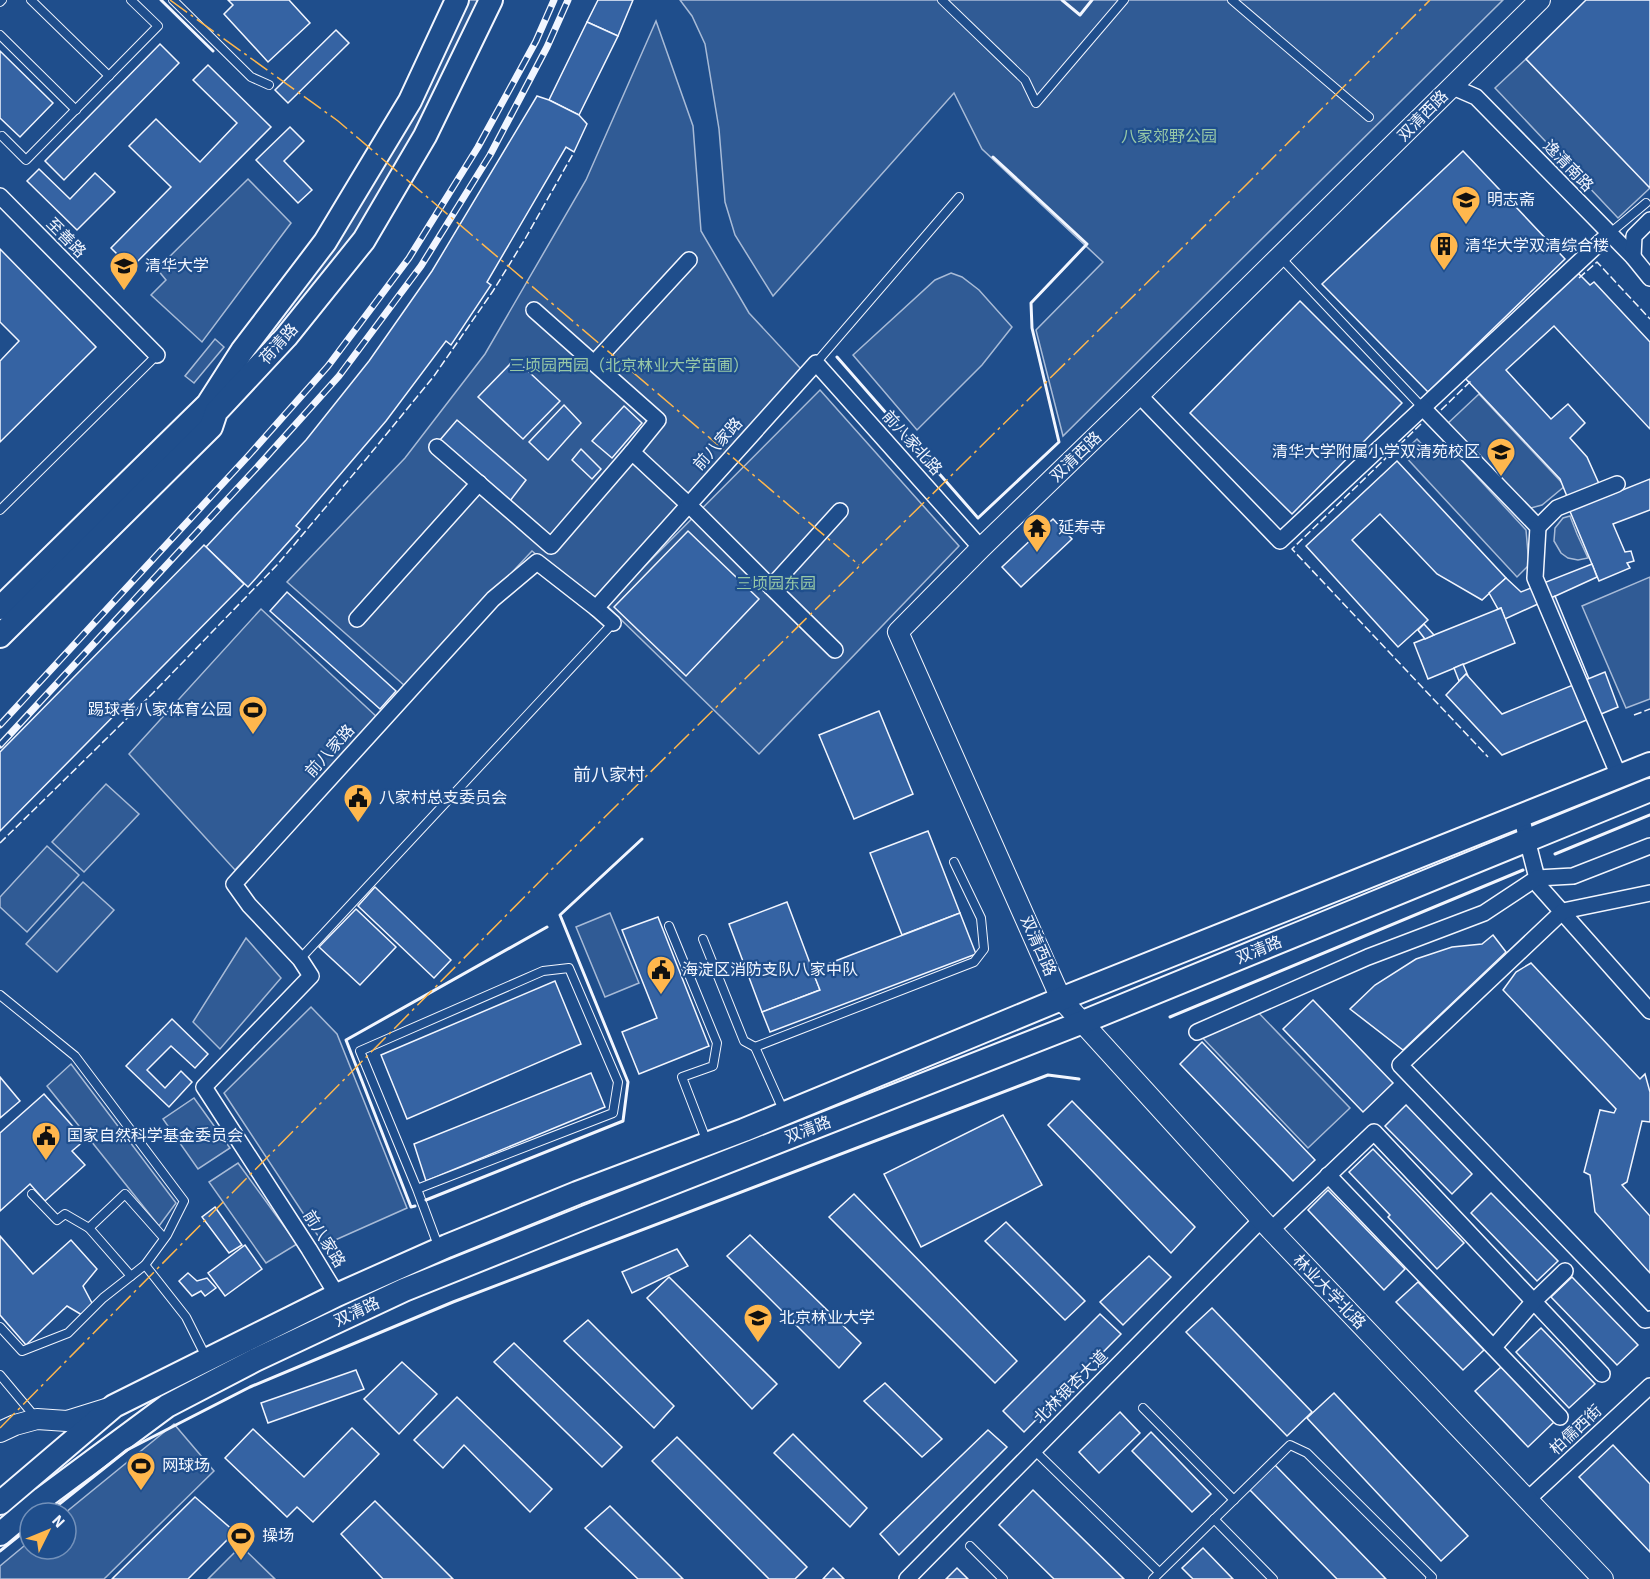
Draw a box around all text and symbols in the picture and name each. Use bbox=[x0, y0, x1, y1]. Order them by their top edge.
street label: 双清西路 bbox=[1393, 86, 1453, 146]
park label: 八家郊野公园 bbox=[1121, 126, 1217, 148]
street label: 逸清南路 bbox=[1538, 135, 1598, 197]
school or university icon: 明志斋 bbox=[1450, 184, 1482, 226]
place label: 明志斋 bbox=[1487, 189, 1535, 211]
street label: 至善路 bbox=[41, 213, 91, 263]
building icon: 清华大学双清综合楼 bbox=[1428, 230, 1460, 272]
place label: 清华大学双清综合楼 bbox=[1465, 235, 1609, 257]
school or university icon: 清华大学 bbox=[108, 250, 140, 292]
place label: 清华大学 bbox=[145, 255, 209, 277]
street label: 荷清路 bbox=[255, 319, 303, 369]
park label: 三顷园西园（北京林业大学苗圃） bbox=[509, 355, 749, 377]
street label: 前八家北路 bbox=[877, 406, 947, 480]
street label: 前八家路 bbox=[688, 413, 748, 475]
street label: 双清西路 bbox=[1045, 427, 1107, 487]
school or university icon: 清华大学附属小学双清苑校区 bbox=[1485, 436, 1517, 478]
place label: 清华大学附属小学双清苑校区 bbox=[1272, 441, 1480, 463]
temple icon: 延寿寺 bbox=[1021, 512, 1053, 554]
place label: 延寿寺 bbox=[1058, 517, 1106, 539]
park label: 三顷园东园 bbox=[736, 573, 816, 595]
sports icon: 踢球者八家体育公园 bbox=[237, 694, 269, 736]
place label: 踢球者八家体育公园 bbox=[88, 699, 232, 721]
street label: 前八家路 bbox=[300, 720, 360, 782]
district label: 前八家村 bbox=[573, 763, 645, 788]
public building icon: 八家村总支委员会 bbox=[342, 782, 374, 824]
place label: 八家村总支委员会 bbox=[379, 787, 507, 809]
street label: 双清西路 bbox=[1015, 912, 1061, 980]
street label: 双清路 bbox=[1233, 931, 1285, 969]
public building icon: 海淀区消防支队八家中队 bbox=[645, 954, 677, 996]
place label: 海淀区消防支队八家中队 bbox=[682, 959, 858, 981]
street label: 双清路 bbox=[782, 1111, 834, 1149]
public building icon: 国家自然科学基金委员会 bbox=[30, 1120, 62, 1162]
place label: 国家自然科学基金委员会 bbox=[67, 1125, 243, 1147]
street label: 前八家路 bbox=[298, 1206, 350, 1272]
street label: 林业大学北路 bbox=[1288, 1250, 1370, 1334]
street label: 双清路 bbox=[331, 1292, 383, 1332]
school or university icon: 北京林业大学 bbox=[742, 1302, 774, 1344]
place label: 北京林业大学 bbox=[779, 1307, 875, 1329]
street label: 北林银杏大道 bbox=[1029, 1345, 1113, 1429]
street label: 柏儒西街 bbox=[1545, 1400, 1607, 1460]
sports icon: 网球场 bbox=[125, 1450, 157, 1492]
place label: 网球场 bbox=[162, 1455, 210, 1477]
north arrow bbox=[18, 1501, 78, 1561]
text: N bbox=[47, 1510, 70, 1533]
sports icon: 操场 bbox=[225, 1520, 257, 1562]
place label: 操场 bbox=[262, 1525, 294, 1547]

